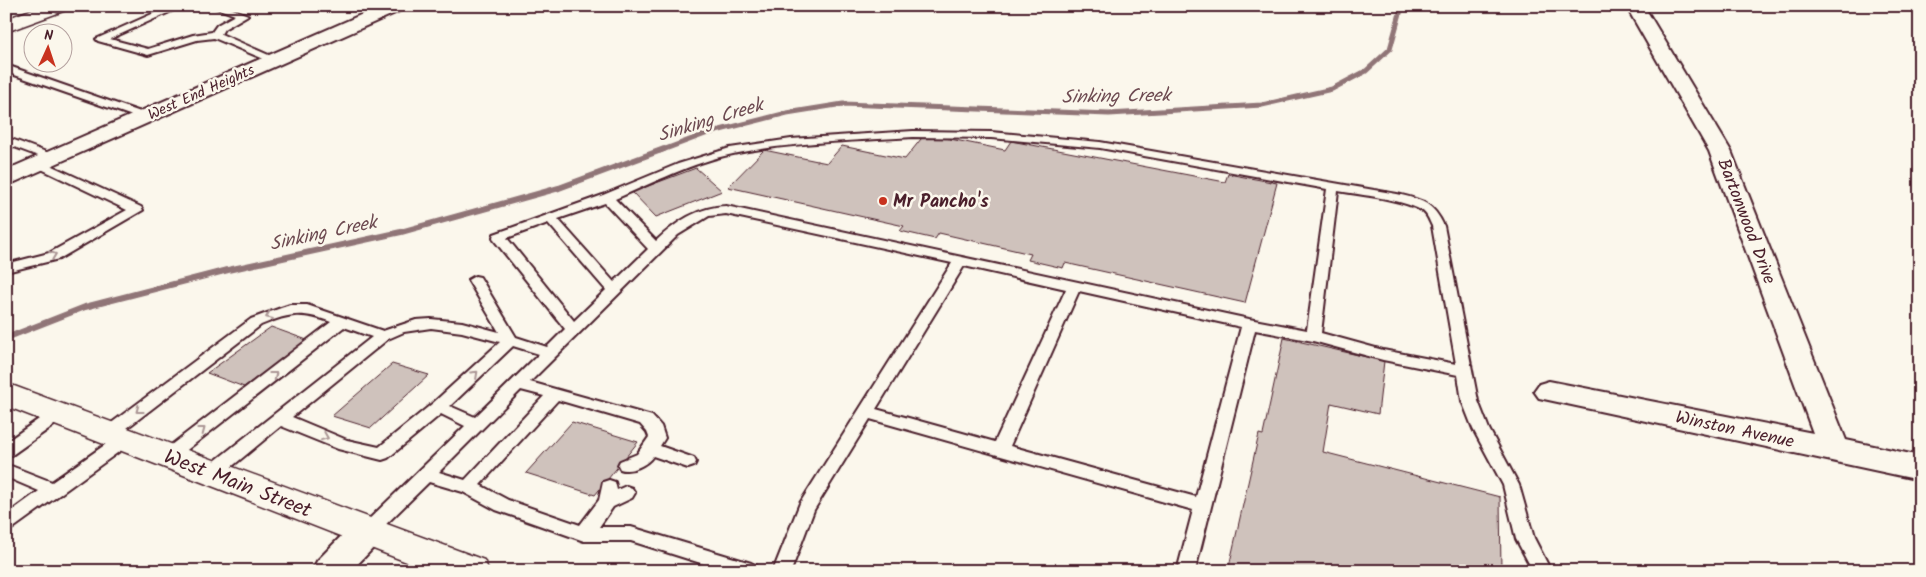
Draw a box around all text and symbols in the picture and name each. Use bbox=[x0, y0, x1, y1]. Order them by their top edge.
north arrow bbox=[22, 22, 72, 72]
text: N bbox=[44, 25, 54, 47]
street label: West End Heights bbox=[144, 58, 259, 127]
water label: Sinking Creek bbox=[1061, 81, 1174, 113]
water label: Sinking Creek bbox=[654, 90, 770, 151]
street label: Bartonwood Drive bbox=[1708, 154, 1783, 289]
place label: Mr Pancho's bbox=[893, 188, 989, 217]
marker: Mr Pancho's bbox=[877, 195, 889, 207]
water label: Sinking Creek bbox=[267, 207, 383, 260]
one-way arrow bbox=[48, 251, 57, 261]
one-way arrow bbox=[265, 309, 274, 320]
one-way arrow bbox=[469, 371, 478, 380]
one-way arrow bbox=[268, 373, 277, 381]
one-way arrow bbox=[135, 404, 145, 413]
street label: Winston Avenue bbox=[1673, 404, 1797, 457]
one-way arrow bbox=[196, 427, 206, 436]
one-way arrow bbox=[320, 431, 329, 441]
street label: West Main Street bbox=[159, 441, 317, 528]

